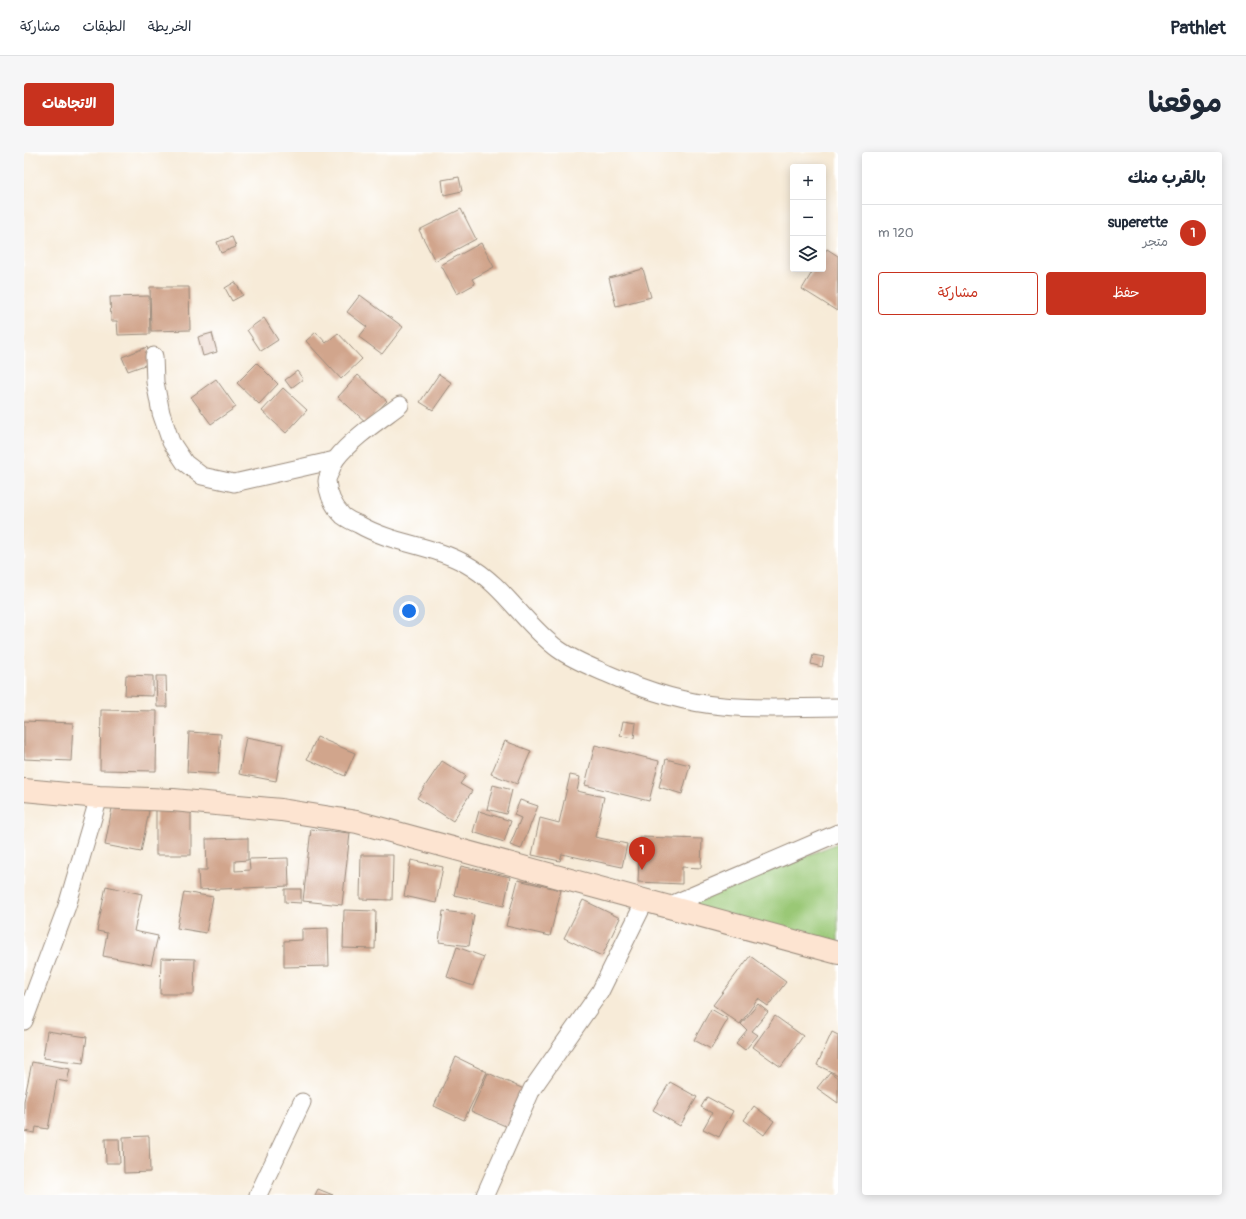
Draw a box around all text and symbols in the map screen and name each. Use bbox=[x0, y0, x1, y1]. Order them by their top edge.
text: Pathlet bbox=[1170, 16, 1226, 40]
text: مشاركة bbox=[20, 18, 60, 35]
text: الطبقات bbox=[82, 18, 126, 35]
text: الخريطة bbox=[148, 18, 191, 35]
button: الاتجاهات bbox=[24, 83, 114, 126]
text: موقعنا bbox=[1148, 86, 1222, 121]
map controls bbox=[790, 164, 826, 272]
button: + bbox=[790, 164, 826, 200]
text: بالقرب منك bbox=[1128, 167, 1206, 188]
button: − bbox=[790, 200, 826, 236]
text: superette bbox=[1108, 213, 1168, 232]
text: 120 m bbox=[878, 225, 914, 241]
text: 1 bbox=[1190, 225, 1196, 241]
text: متجر bbox=[1143, 234, 1168, 250]
button: layers bbox=[790, 236, 826, 272]
button: مشاركة bbox=[878, 272, 1038, 315]
button: حفظ bbox=[1046, 272, 1206, 315]
your location bbox=[399, 601, 419, 621]
pin: 1 bbox=[629, 837, 655, 870]

